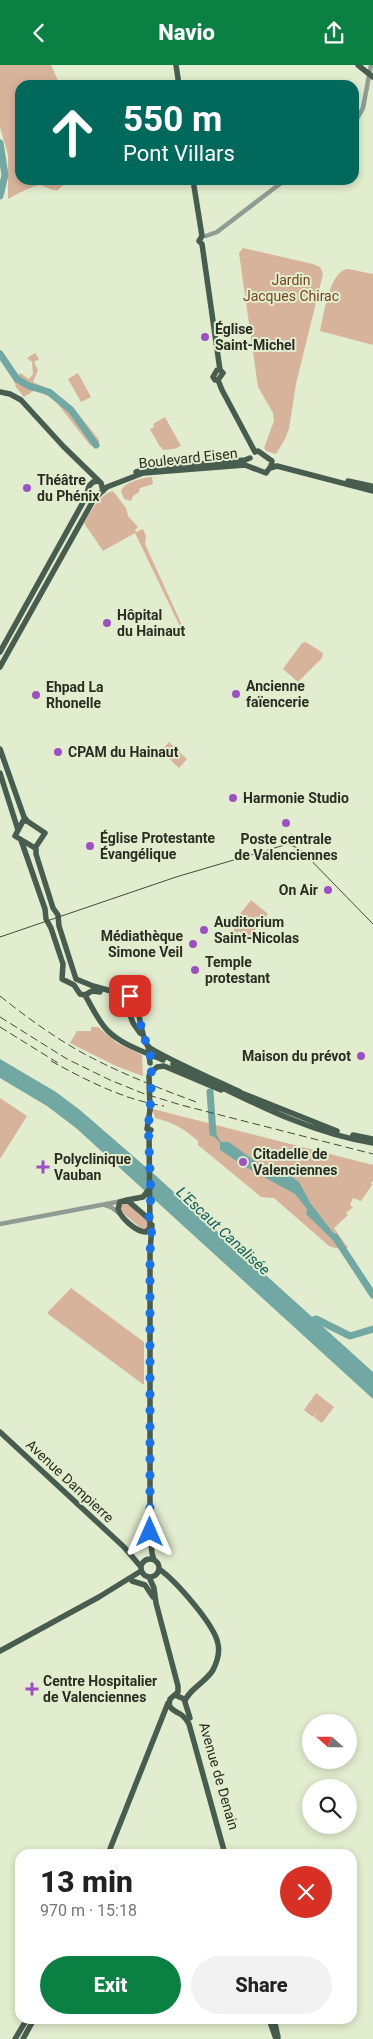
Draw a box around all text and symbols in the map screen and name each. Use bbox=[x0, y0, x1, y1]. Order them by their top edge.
icon: back bbox=[25, 19, 53, 47]
icon: share bbox=[320, 19, 348, 47]
text: Navio bbox=[158, 20, 215, 45]
text: 550 m bbox=[123, 99, 222, 140]
icon: ahead bbox=[40, 100, 105, 165]
text: Pont Villars bbox=[123, 141, 235, 166]
park label: Jardin Jacques Chirac bbox=[243, 272, 339, 304]
place label: Église Saint-Michel bbox=[215, 320, 295, 353]
marker: Église Saint-Michel bbox=[199, 331, 211, 343]
street label: Boulevard Eisen bbox=[138, 445, 238, 471]
place label: Théâtre du Phénix bbox=[37, 472, 100, 504]
marker: Théâtre du Phénix bbox=[21, 482, 33, 494]
place label: Hôpital du Hainaut bbox=[117, 607, 185, 639]
marker: Hôpital du Hainaut bbox=[101, 617, 113, 629]
place label: Ancienne faïencerie bbox=[246, 678, 309, 710]
place label: Ehpad La Rhonelle bbox=[46, 679, 104, 711]
marker: Ancienne faïencerie bbox=[230, 688, 242, 700]
marker: Ehpad La Rhonelle bbox=[30, 689, 42, 701]
place label: CPAM du Hainaut bbox=[68, 744, 179, 760]
marker: CPAM du Hainaut bbox=[52, 746, 64, 758]
place label: Harmonie Studio bbox=[243, 790, 349, 806]
marker: Harmonie Studio bbox=[227, 792, 239, 804]
marker: Poste centrale de Valenciennes bbox=[280, 817, 292, 829]
place label: Église Protestante Évangélique bbox=[100, 829, 216, 862]
place label: Poste centrale de Valenciennes bbox=[234, 831, 338, 863]
marker: Église Protestante Évangélique bbox=[84, 840, 96, 852]
place label: On Air bbox=[279, 882, 318, 898]
marker: On Air bbox=[322, 884, 334, 896]
place label: Auditorium Saint-Nicolas bbox=[214, 914, 299, 946]
marker: Auditorium Saint-Nicolas bbox=[198, 924, 210, 936]
place label: Médiathèque Simone Veil bbox=[101, 928, 183, 960]
marker: Médiathèque Simone Veil bbox=[187, 938, 199, 950]
place label: Temple protestant bbox=[205, 954, 270, 986]
marker: Temple protestant bbox=[189, 964, 201, 976]
pin bbox=[109, 975, 151, 1017]
icon: arrive bbox=[116, 982, 144, 1010]
place label: Maison du prévot bbox=[242, 1048, 351, 1064]
marker: Maison du prévot bbox=[355, 1050, 367, 1062]
place label: Citadelle de Valenciennes bbox=[253, 1146, 337, 1178]
place label: Polyclinique Vauban bbox=[54, 1151, 131, 1183]
marker: Citadelle de Valenciennes bbox=[237, 1156, 249, 1168]
marker: Polyclinique Vauban bbox=[36, 1160, 50, 1174]
water label: L'Escaut Canalisée bbox=[172, 1183, 274, 1279]
street label: Avenue Dampierre bbox=[23, 1436, 117, 1526]
position arrow bbox=[123, 1505, 175, 1557]
place label: Centre Hospitalier de Valenciennes bbox=[43, 1673, 157, 1705]
marker: Centre Hospitalier de Valenciennes bbox=[25, 1682, 39, 1696]
north arrow bbox=[302, 1714, 358, 1769]
map controls bbox=[302, 1714, 357, 1834]
street label: Avenue de Denain bbox=[196, 1720, 242, 1832]
button: search bbox=[302, 1779, 357, 1834]
text: 13 min bbox=[40, 1864, 133, 1899]
button: close bbox=[280, 1866, 332, 1918]
text: 970 m · 15:18 bbox=[40, 1901, 137, 1920]
button: Exit bbox=[40, 1956, 181, 2014]
button: Share bbox=[191, 1956, 332, 2014]

